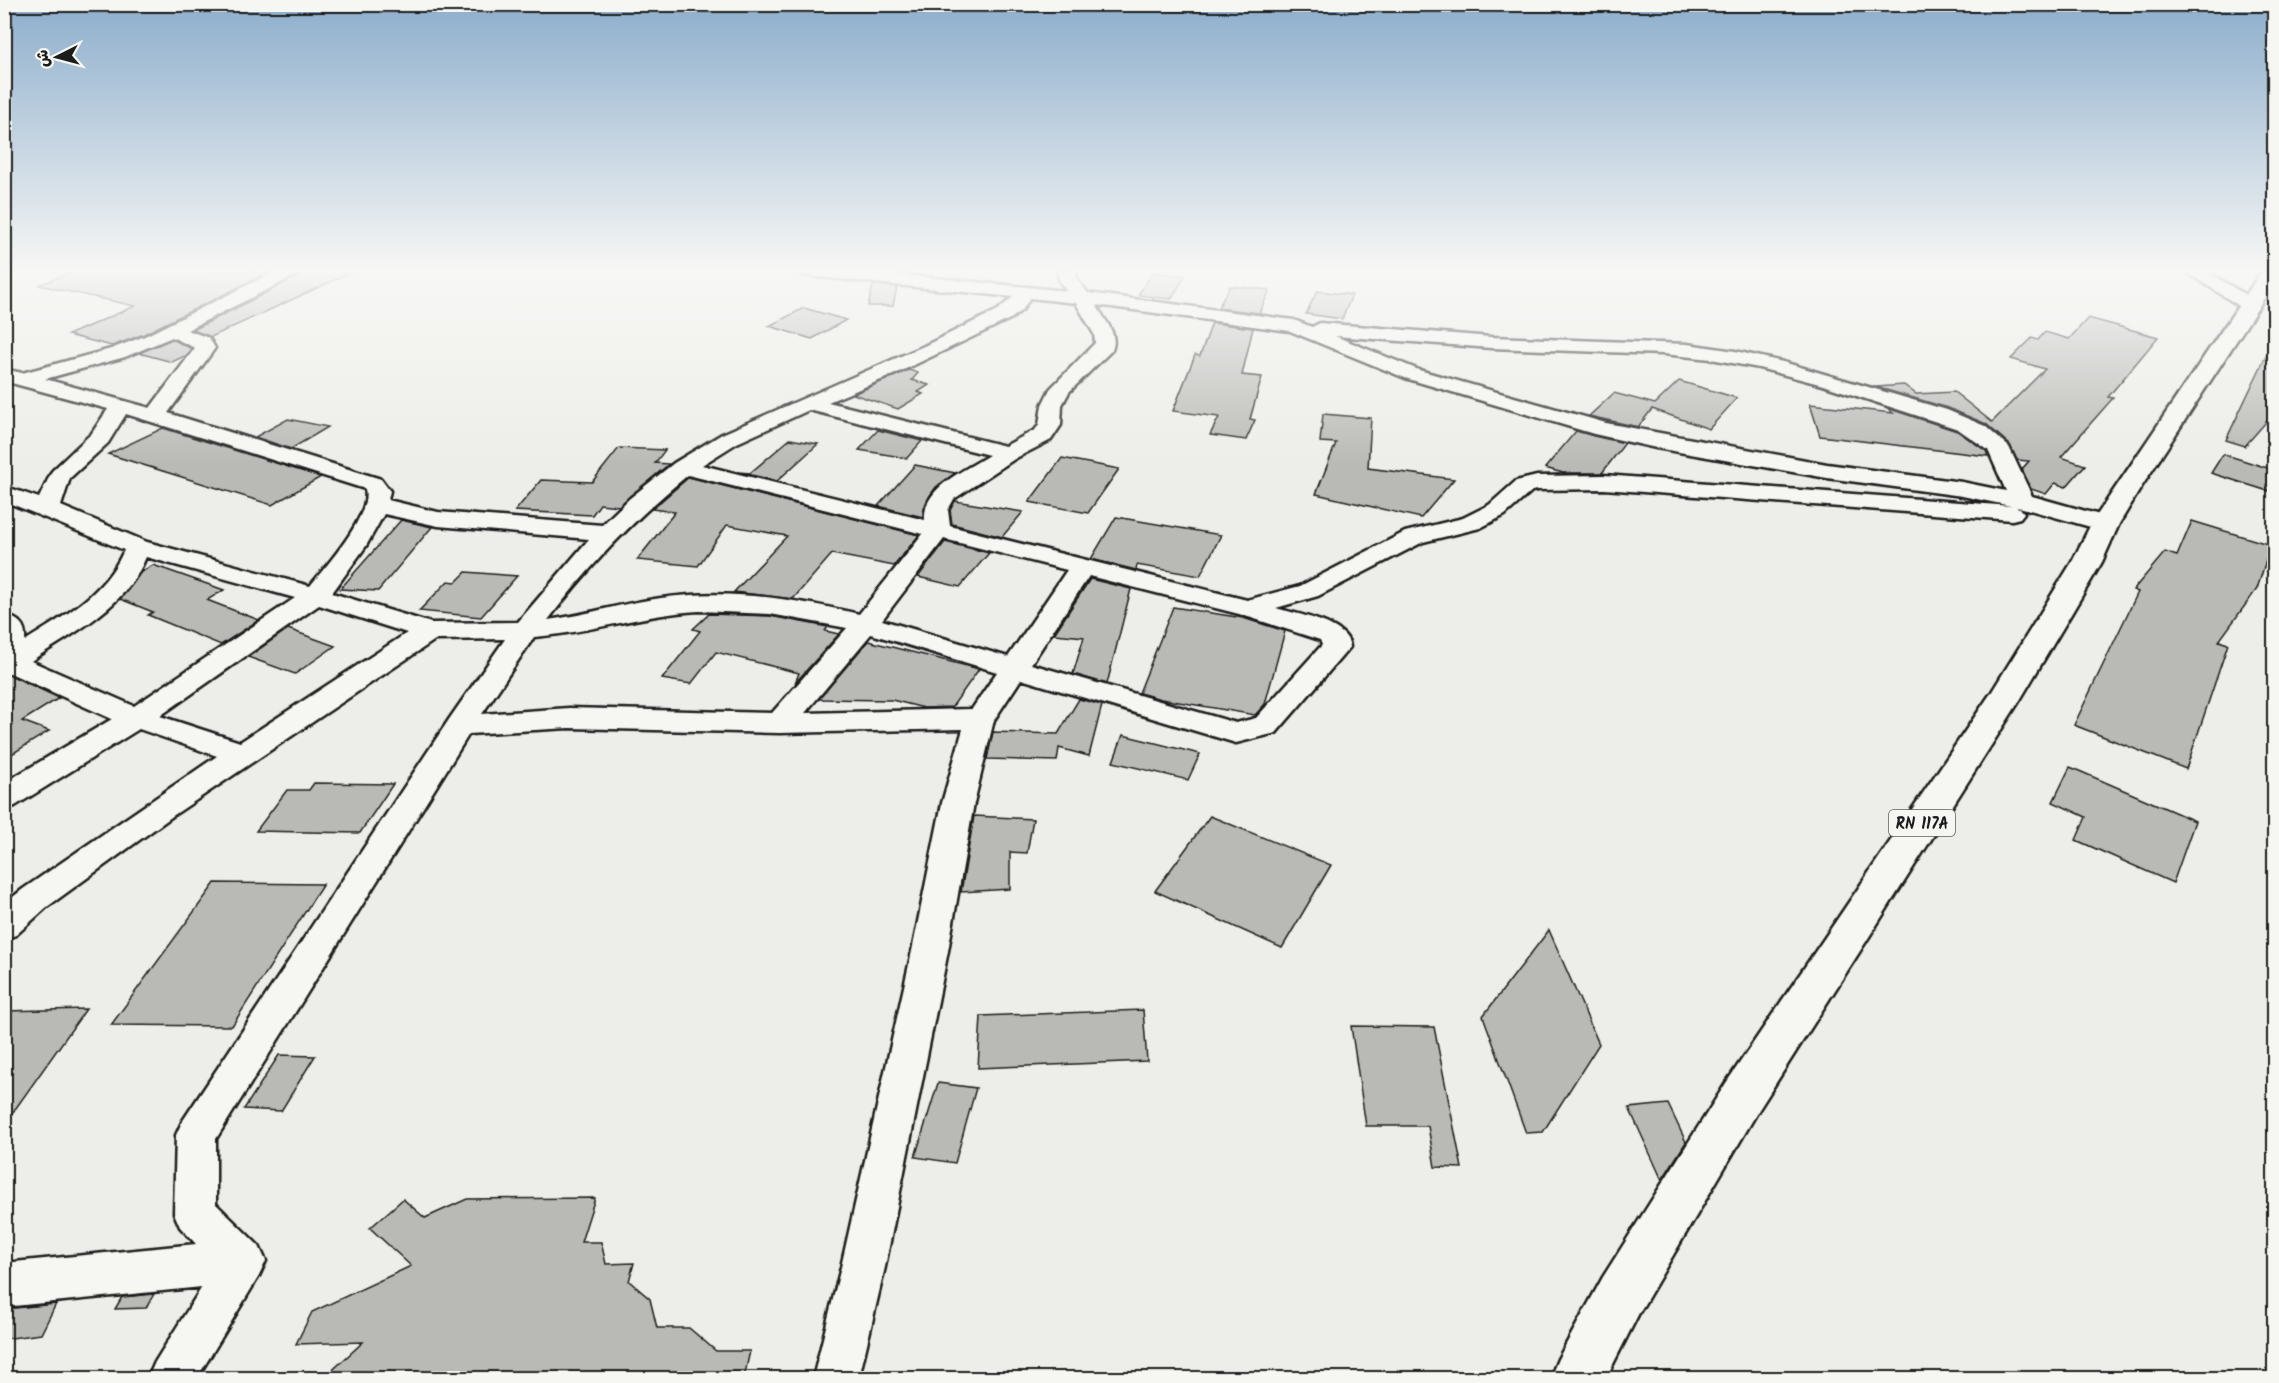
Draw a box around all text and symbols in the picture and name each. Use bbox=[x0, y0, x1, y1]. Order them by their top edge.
north arrow bbox=[27, 27, 87, 87]
text: ش bbox=[30, 48, 57, 68]
road number: RN 117A bbox=[1889, 810, 1955, 836]

